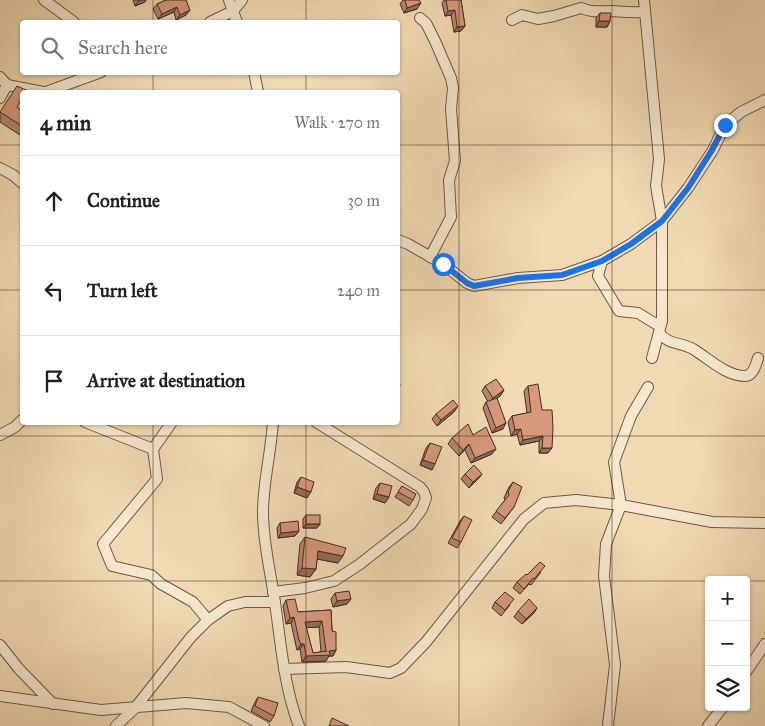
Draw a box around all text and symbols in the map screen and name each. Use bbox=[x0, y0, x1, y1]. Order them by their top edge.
search box bbox=[20, 20, 400, 75]
icon: search bbox=[38, 34, 66, 62]
text: Search here bbox=[78, 36, 168, 59]
text: 4 min bbox=[40, 110, 91, 136]
text: Walk · 270 m bbox=[294, 113, 380, 132]
route end bbox=[714, 114, 737, 137]
icon: ahead bbox=[40, 187, 68, 215]
text: Continue bbox=[87, 189, 160, 212]
text: 30 m bbox=[347, 191, 380, 210]
route start bbox=[432, 253, 455, 276]
icon: left bbox=[40, 277, 68, 305]
text: Turn left bbox=[87, 279, 157, 302]
text: 240 m bbox=[337, 281, 380, 300]
icon: arrive bbox=[40, 367, 68, 395]
text: Arrive at destination bbox=[87, 369, 245, 392]
map controls bbox=[705, 576, 750, 711]
button: + bbox=[705, 576, 750, 621]
button: − bbox=[705, 621, 750, 666]
button: layers bbox=[705, 666, 750, 711]

